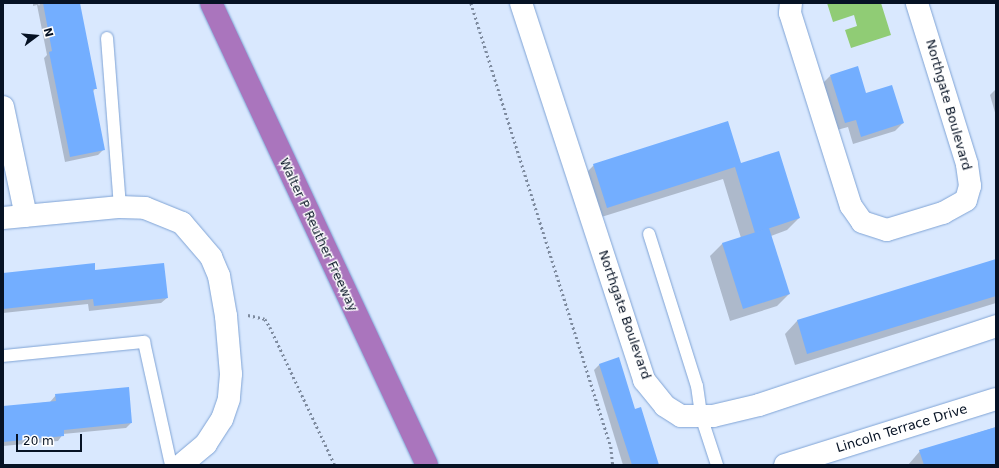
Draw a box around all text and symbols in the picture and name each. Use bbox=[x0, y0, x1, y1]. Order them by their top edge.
north arrow bbox=[16, 16, 56, 56]
text: N bbox=[40, 26, 56, 39]
street label: Northgate Boulevard bbox=[922, 38, 974, 172]
street label: Walter P Reuther Freeway bbox=[276, 156, 360, 314]
street label: Northgate Boulevard bbox=[595, 248, 653, 382]
street label: Lincoln Terrace Drive bbox=[835, 402, 969, 456]
scale bar bbox=[18, 426, 84, 452]
text: 20 m bbox=[23, 434, 54, 448]

